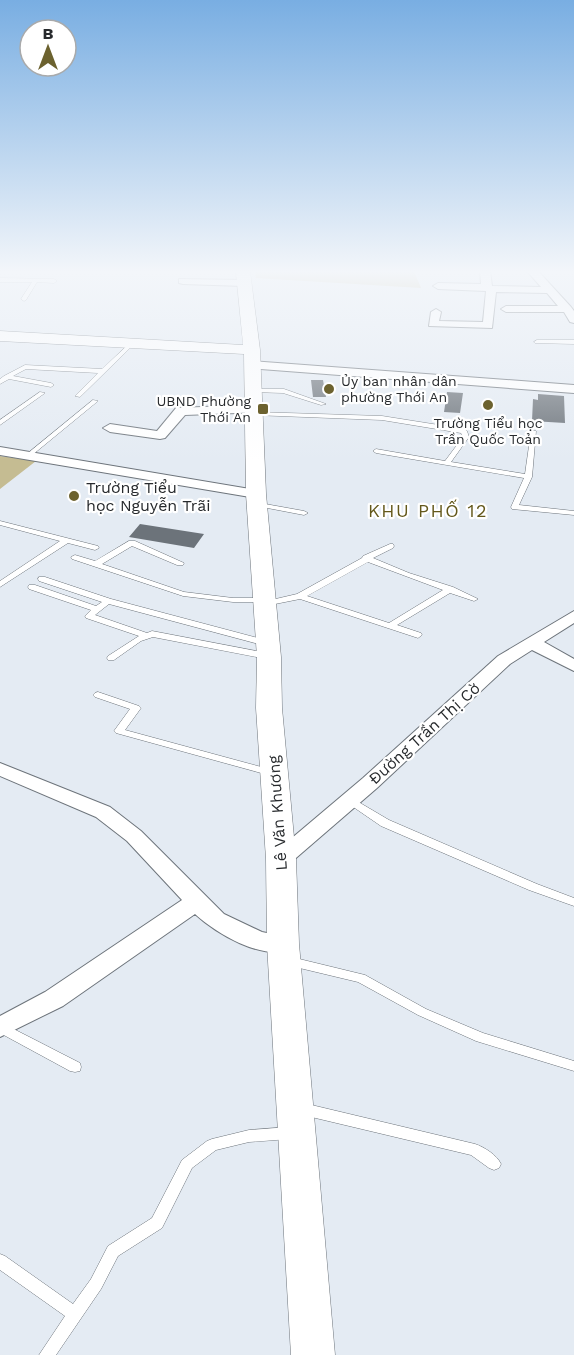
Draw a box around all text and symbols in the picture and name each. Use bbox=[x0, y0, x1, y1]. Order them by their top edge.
north arrow bbox=[18, 18, 78, 78]
text: B bbox=[43, 24, 54, 43]
place label: Ủy ban nhân dân phường Thới An bbox=[341, 373, 457, 405]
marker: Ủy ban nhân dân phường Thới An bbox=[322, 382, 336, 396]
place label: UBND Phường Thới An bbox=[156, 393, 252, 425]
marker: Trường Tiểu học Trần Quốc Toản bbox=[481, 398, 495, 412]
marker: UBND Phường Thới An bbox=[256, 402, 270, 416]
place label: Trường Tiểu học Trần Quốc Toản bbox=[433, 415, 543, 447]
place label: Trường Tiểu học Nguyễn Trãi bbox=[86, 478, 210, 515]
marker: Trường Tiểu học Nguyễn Trãi bbox=[67, 489, 81, 503]
district label: KHU PHỐ 12 bbox=[368, 499, 488, 521]
street label: Đường Trần Thị Cờ bbox=[365, 678, 484, 788]
street label: Lê Văn Khương bbox=[264, 754, 291, 871]

